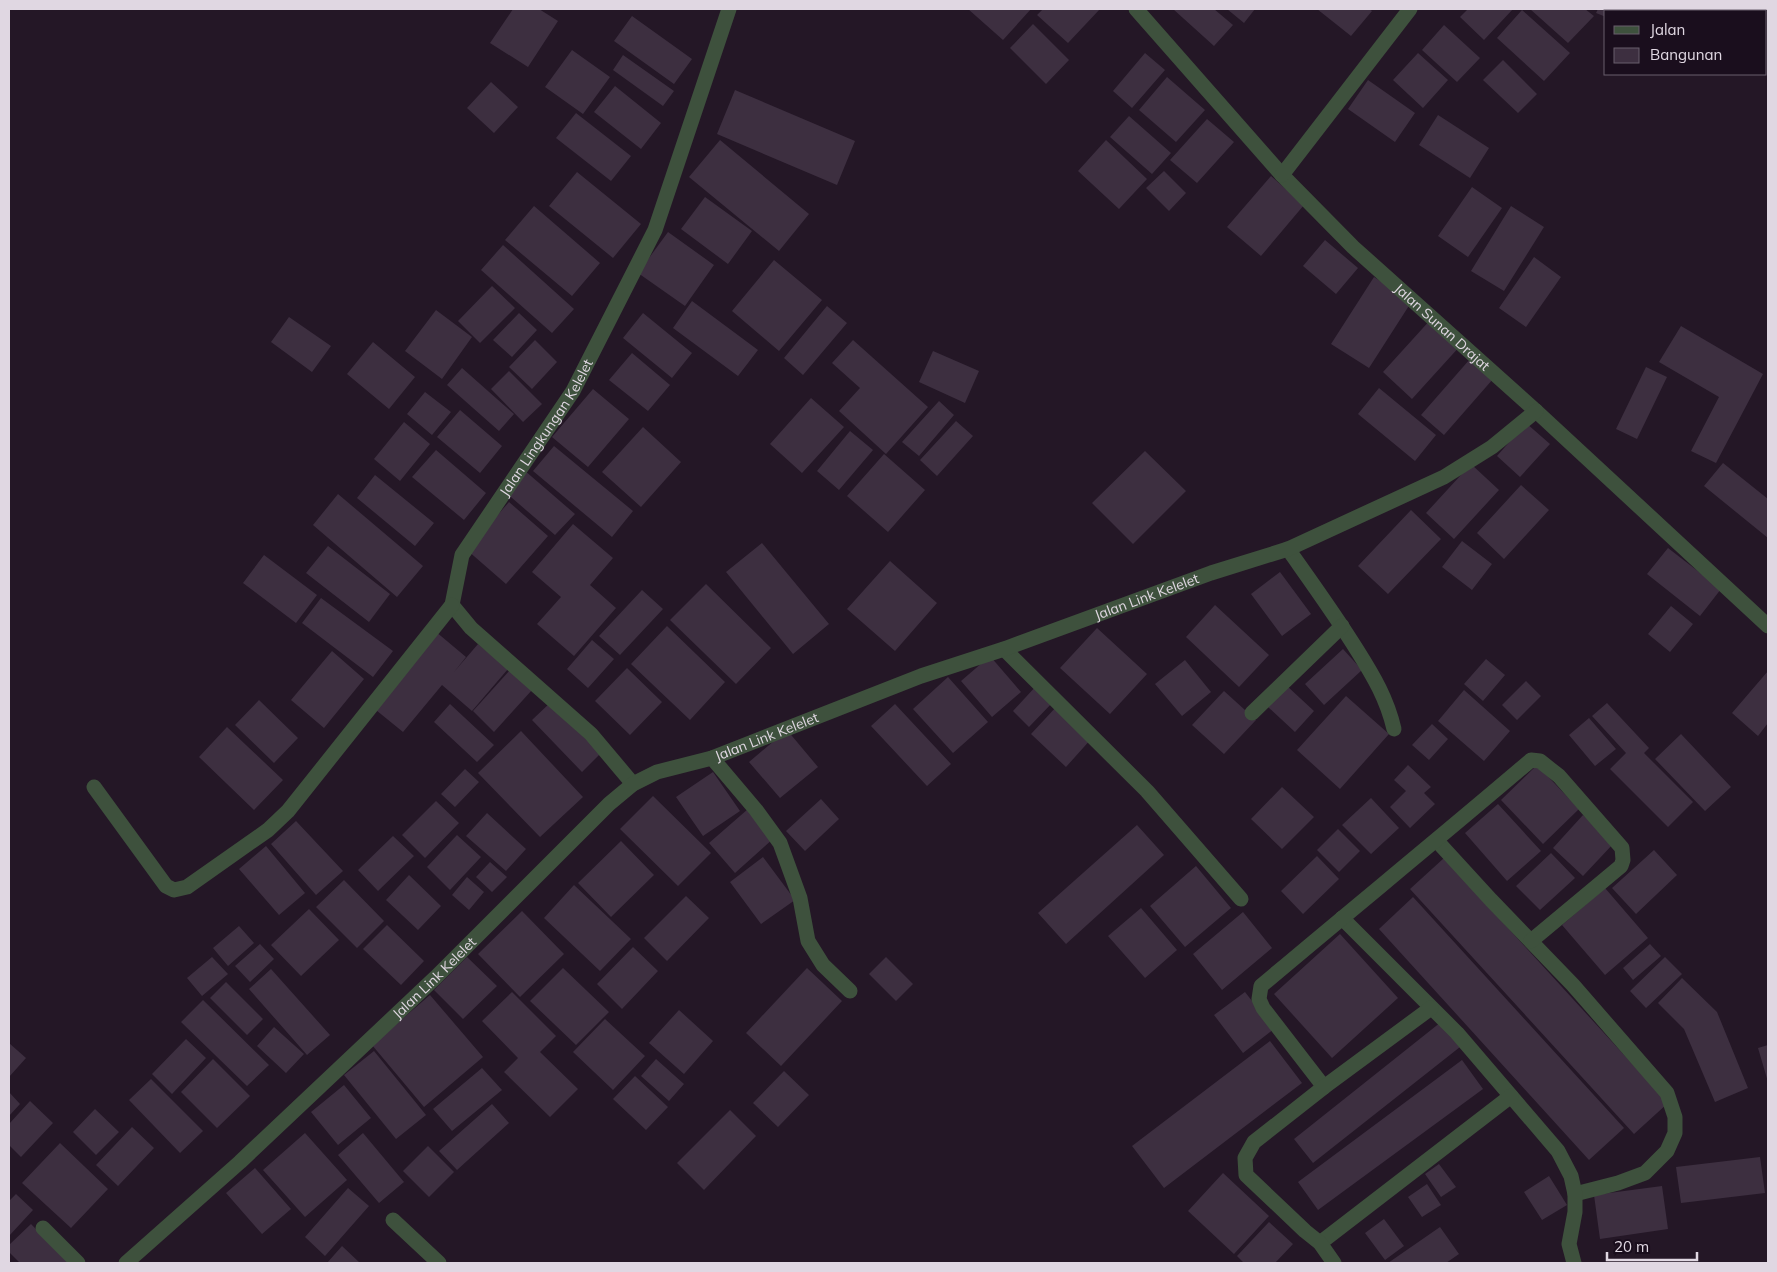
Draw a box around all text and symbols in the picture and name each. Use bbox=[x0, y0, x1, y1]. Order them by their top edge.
legend bbox=[1604, 10, 1767, 75]
text: Jalan bbox=[1650, 20, 1685, 39]
text: Bangunan bbox=[1650, 45, 1722, 64]
street label: Jalan Sunan Drajat bbox=[1391, 279, 1494, 375]
street label: Jalan Lingkungan Kelelet bbox=[495, 356, 597, 500]
street label: Jalan Link Kelelet bbox=[1092, 569, 1201, 624]
street label: Jalan Link Kelelet bbox=[712, 708, 821, 765]
street label: Jalan Link Kelelet bbox=[389, 933, 480, 1023]
scale bar bbox=[1607, 1230, 1697, 1262]
text: 20 m bbox=[1614, 1237, 1649, 1256]

